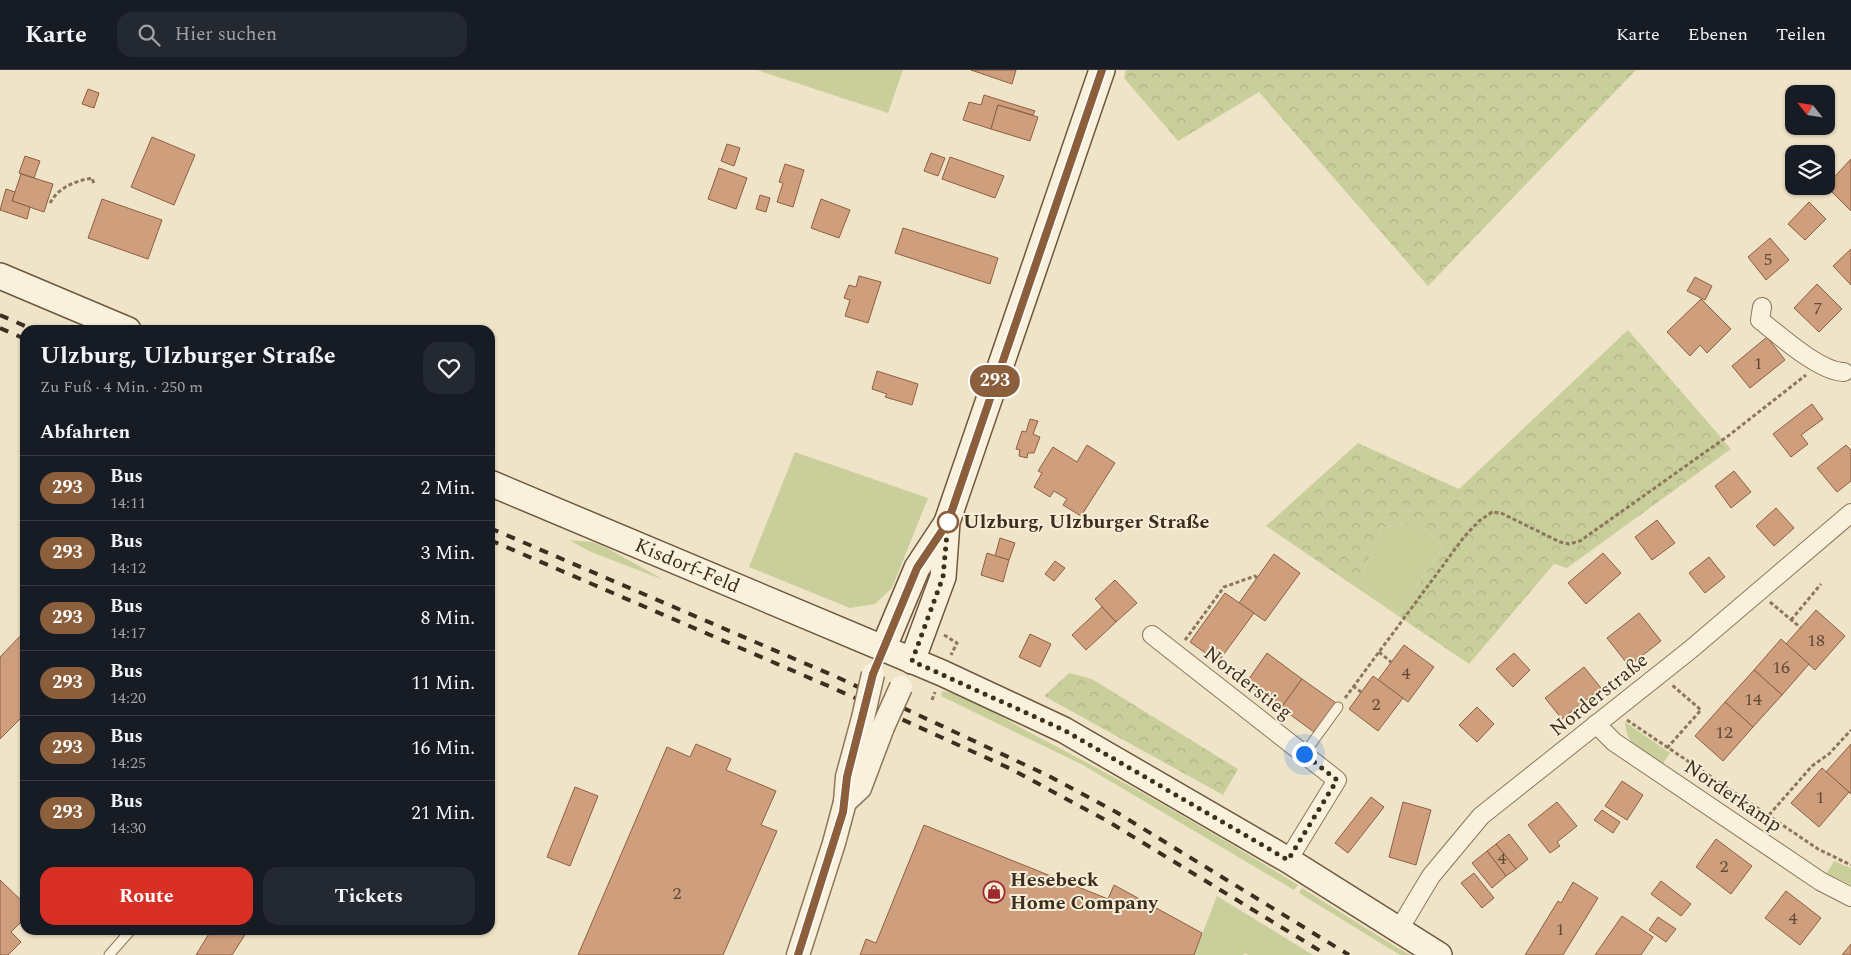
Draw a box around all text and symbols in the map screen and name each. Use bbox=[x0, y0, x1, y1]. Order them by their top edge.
search box bbox=[117, 12, 467, 57]
text: Karte bbox=[25, 17, 87, 53]
text: Hier suchen bbox=[175, 20, 277, 49]
icon: search bbox=[135, 21, 163, 49]
text: Karte bbox=[1616, 21, 1660, 48]
text: Ebenen bbox=[1688, 21, 1748, 48]
text: Teilen bbox=[1776, 21, 1826, 48]
north arrow bbox=[1785, 85, 1835, 135]
map controls bbox=[1785, 85, 1835, 195]
button: layers bbox=[1785, 145, 1835, 195]
house number: 5 bbox=[1764, 246, 1773, 273]
house number: 7 bbox=[1814, 295, 1823, 322]
text: Ulzburg, Ulzburger Straße bbox=[40, 338, 336, 374]
button: heart bbox=[423, 342, 475, 394]
house number: 1 bbox=[1754, 350, 1763, 377]
line badge: 293 bbox=[966, 365, 1024, 397]
text: 293 bbox=[980, 367, 1010, 394]
text: Zu Fuß · 4 Min. · 250 m bbox=[40, 375, 203, 399]
text: Abfahrten bbox=[40, 418, 130, 447]
text: Bus bbox=[110, 462, 143, 491]
text: 293 bbox=[52, 474, 83, 501]
text: 2 Min. bbox=[421, 474, 475, 503]
text: 14:11 bbox=[110, 491, 146, 515]
place label: Ulzburg, Ulzburger Straße bbox=[963, 507, 1210, 537]
marker: Ulzburg, Ulzburger Straße bbox=[937, 511, 959, 533]
text: Bus bbox=[110, 527, 143, 556]
street label: Kisdorf-Feld bbox=[630, 530, 745, 601]
text: 293 bbox=[52, 539, 83, 566]
text: 3 Min. bbox=[421, 539, 475, 568]
text: 14:12 bbox=[110, 556, 146, 580]
text: Bus bbox=[110, 592, 143, 621]
text: 293 bbox=[52, 604, 83, 631]
text: 8 Min. bbox=[421, 604, 475, 633]
text: 14:17 bbox=[110, 621, 146, 645]
house number: 18 bbox=[1807, 627, 1825, 654]
street label: Norderstieg bbox=[1197, 639, 1299, 727]
street label: Norderstraße bbox=[1543, 646, 1655, 744]
house number: 16 bbox=[1772, 654, 1790, 681]
text: Bus bbox=[110, 657, 143, 686]
house number: 4 bbox=[1402, 660, 1411, 687]
text: 293 bbox=[52, 669, 83, 696]
text: 11 Min. bbox=[411, 669, 475, 698]
text: 14:20 bbox=[110, 686, 146, 710]
house number: 14 bbox=[1744, 686, 1762, 713]
house number: 2 bbox=[1372, 691, 1381, 718]
house number: 12 bbox=[1715, 719, 1733, 746]
text: Bus bbox=[110, 722, 143, 751]
text: 293 bbox=[52, 734, 83, 761]
text: 16 Min. bbox=[411, 734, 475, 763]
your location bbox=[1292, 742, 1317, 767]
text: 14:25 bbox=[110, 751, 146, 775]
street label: Norderkamp bbox=[1678, 752, 1788, 840]
house number: 1 bbox=[1816, 784, 1825, 811]
text: Bus bbox=[110, 787, 143, 816]
text: 293 bbox=[52, 799, 83, 826]
text: 21 Min. bbox=[411, 799, 475, 828]
text: 14:30 bbox=[110, 816, 146, 840]
house number: 4 bbox=[1498, 845, 1507, 872]
house number: 2 bbox=[1720, 853, 1729, 880]
place label: Hesebeck Home Company bbox=[1010, 865, 1159, 918]
button: Route bbox=[40, 867, 253, 925]
button: Tickets bbox=[263, 867, 475, 925]
house number: 2 bbox=[673, 880, 682, 907]
shop icon: Hesebeck Home Company bbox=[982, 880, 1006, 904]
house number: 4 bbox=[1789, 905, 1798, 932]
house number: 1 bbox=[1556, 916, 1565, 943]

